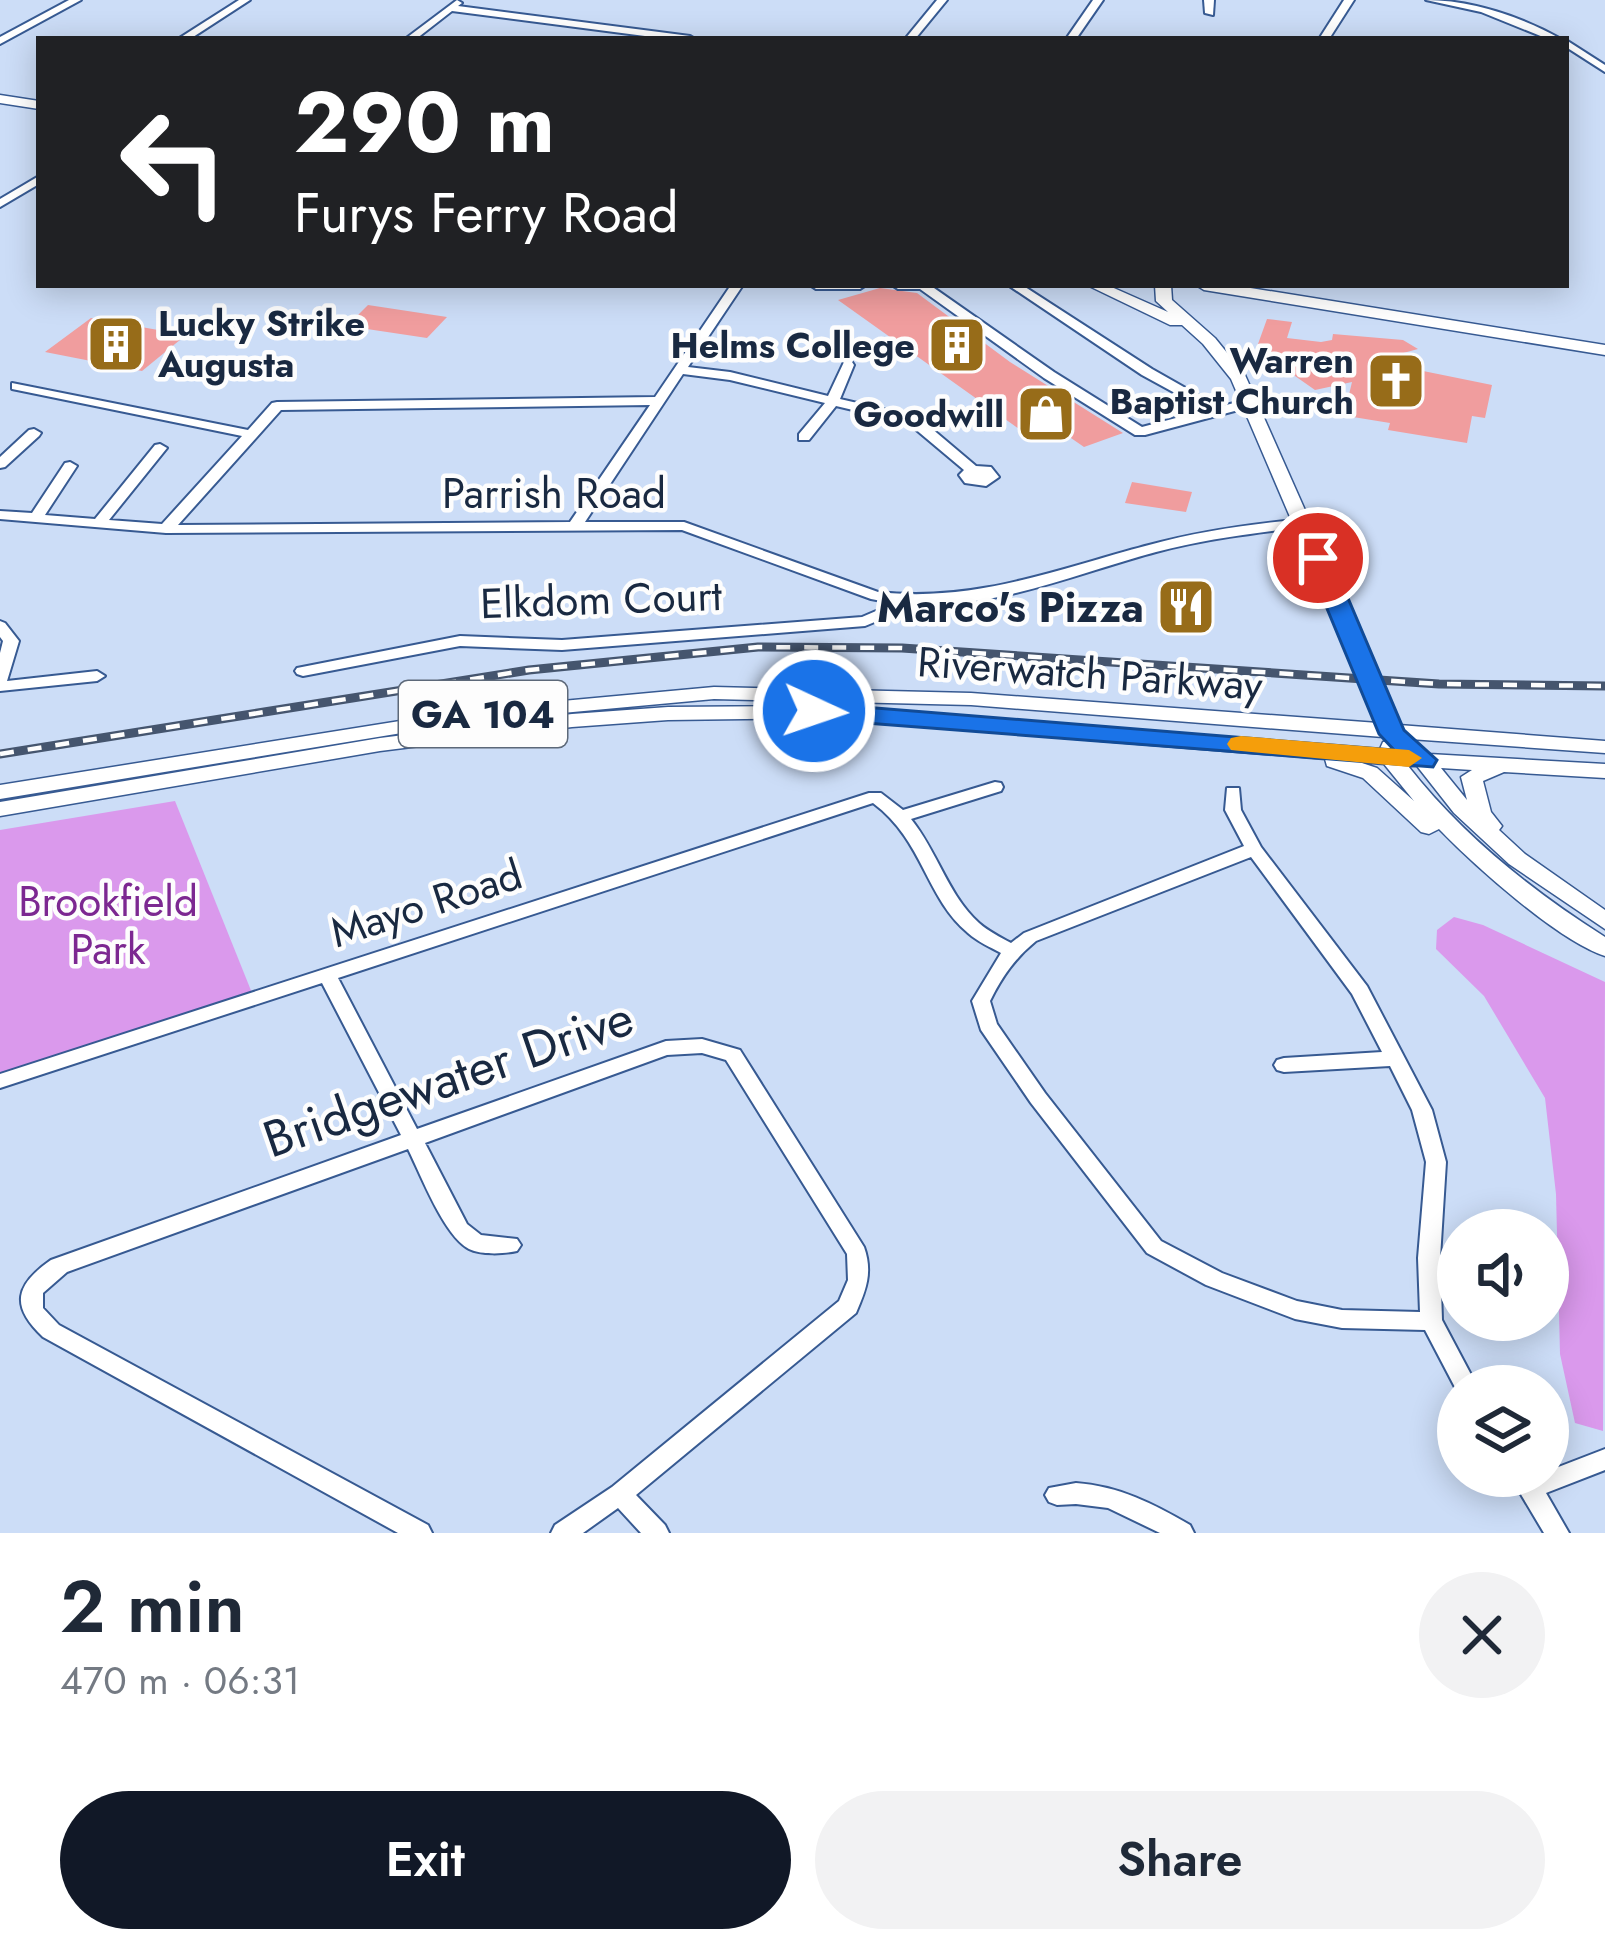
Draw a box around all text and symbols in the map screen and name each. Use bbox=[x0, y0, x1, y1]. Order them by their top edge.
text: 290 m bbox=[294, 62, 555, 184]
icon: left bbox=[96, 84, 252, 240]
text: Furys Ferry Road bbox=[294, 174, 678, 252]
place label: Lucky Strike Augusta bbox=[157, 297, 365, 390]
building icon: Lucky Strike Augusta bbox=[85, 313, 147, 375]
building icon: Helms College bbox=[926, 314, 988, 376]
place label: Helms College bbox=[670, 319, 915, 371]
place label: Warren Baptist Church bbox=[1109, 334, 1354, 427]
church icon: Warren Baptist Church bbox=[1365, 350, 1427, 412]
shop icon: Goodwill bbox=[1015, 383, 1077, 445]
place label: Goodwill bbox=[853, 388, 1004, 440]
street label: Parrish Road bbox=[442, 463, 666, 524]
pin bbox=[1267, 507, 1369, 609]
icon: arrive bbox=[1285, 525, 1351, 591]
street label: Elkdom Court bbox=[479, 565, 723, 634]
restaurant icon: Marco's Pizza bbox=[1155, 576, 1217, 638]
place label: Marco's Pizza bbox=[877, 577, 1144, 638]
street label: Riverwatch Parkway bbox=[915, 631, 1265, 716]
position arrow bbox=[751, 648, 877, 774]
road number: GA 104 bbox=[399, 681, 567, 747]
street label: Mayo Road bbox=[323, 844, 530, 963]
park label: Brookfield Park bbox=[18, 871, 198, 980]
street label: Bridgewater Drive bbox=[253, 980, 643, 1176]
map controls bbox=[1437, 1209, 1569, 1497]
button: sound bbox=[1437, 1209, 1569, 1341]
button: layers bbox=[1437, 1365, 1569, 1497]
text: 2 min bbox=[60, 1555, 245, 1659]
button: close bbox=[1419, 1572, 1545, 1698]
text: 470 m · 06:31 bbox=[60, 1652, 300, 1709]
button: Exit bbox=[60, 1791, 791, 1929]
button: Share bbox=[815, 1791, 1545, 1929]

